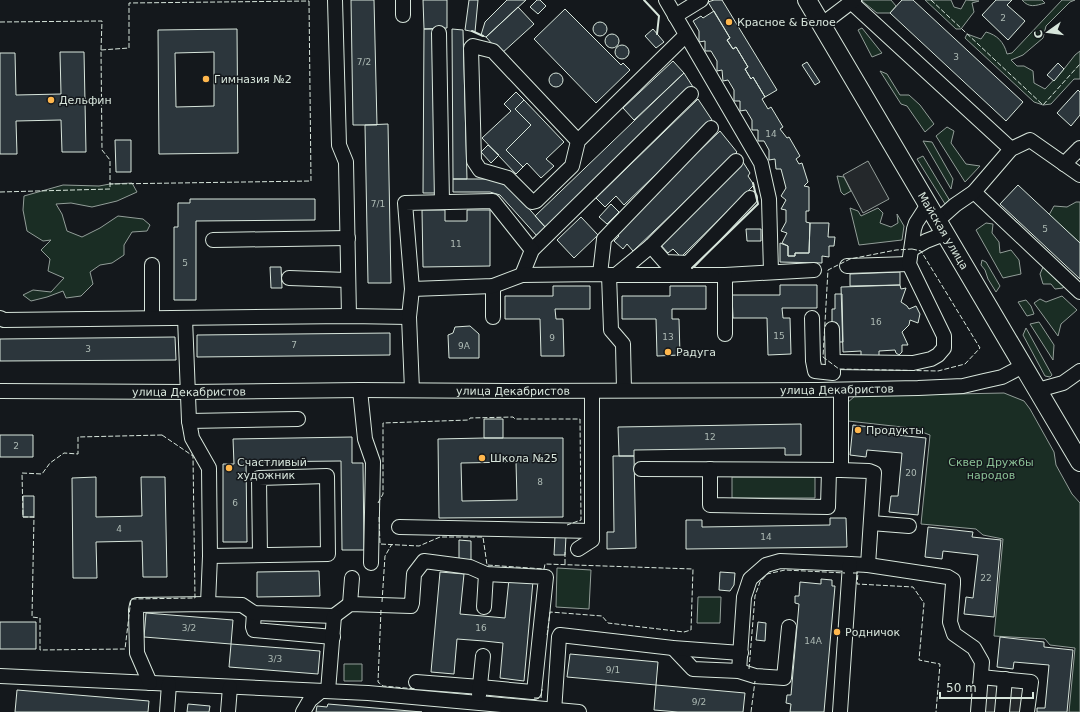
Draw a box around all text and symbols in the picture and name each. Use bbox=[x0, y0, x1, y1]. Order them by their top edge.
north arrow bbox=[1028, 12, 1068, 52]
house number: 2 bbox=[1000, 13, 1006, 23]
place label: Красное & Белое bbox=[737, 16, 836, 29]
marker: Красное & Белое bbox=[724, 17, 734, 27]
text: С bbox=[1031, 29, 1046, 40]
house number: 3 bbox=[953, 52, 959, 62]
house number: 7/2 bbox=[357, 57, 371, 67]
place label: Гимназия №2 bbox=[214, 73, 292, 86]
marker: Гимназия №2 bbox=[201, 74, 211, 84]
place label: Дельфин bbox=[59, 94, 112, 107]
marker: Дельфин bbox=[46, 95, 56, 105]
house number: 14 bbox=[765, 129, 777, 139]
street label: Майская улица bbox=[915, 190, 971, 272]
house number: 7/1 bbox=[371, 199, 385, 209]
house number: 5 bbox=[1042, 224, 1048, 234]
house number: 11 bbox=[450, 239, 462, 249]
house number: 5 bbox=[182, 258, 188, 268]
house number: 16 bbox=[870, 317, 882, 327]
house number: 15 bbox=[773, 331, 785, 341]
house number: 13 bbox=[662, 332, 674, 342]
house number: 9 bbox=[549, 333, 555, 343]
house number: 7 bbox=[291, 340, 297, 350]
house number: 9А bbox=[458, 341, 471, 351]
house number: 3 bbox=[85, 344, 91, 354]
place label: Радуга bbox=[676, 346, 716, 359]
marker: Радуга bbox=[663, 347, 673, 357]
street label: улица Декабристов bbox=[780, 382, 894, 397]
street label: улица Декабристов bbox=[456, 384, 570, 398]
street label: улица Декабристов bbox=[132, 385, 246, 399]
place label: Продукты bbox=[866, 424, 924, 437]
marker: Продукты bbox=[853, 425, 863, 435]
house number: 12 bbox=[704, 432, 716, 442]
house number: 2 bbox=[13, 441, 19, 451]
place label: Школа №25 bbox=[490, 452, 558, 465]
marker: Школа №25 bbox=[477, 453, 487, 463]
place label: Счастливый художник bbox=[237, 456, 307, 482]
park label: Сквер Дружбы народов bbox=[948, 456, 1034, 482]
marker: Счастливый художник bbox=[224, 463, 234, 473]
house number: 20 bbox=[905, 468, 917, 478]
house number: 8 bbox=[537, 477, 543, 487]
house number: 6 bbox=[232, 498, 238, 508]
house number: 4 bbox=[116, 524, 122, 534]
house number: 14 bbox=[760, 532, 772, 542]
house number: 22 bbox=[980, 573, 992, 583]
house number: 3/2 bbox=[182, 623, 196, 633]
house number: 16 bbox=[475, 623, 487, 633]
place label: Родничок bbox=[845, 626, 901, 639]
marker: Родничок bbox=[832, 627, 842, 637]
house number: 14А bbox=[804, 636, 823, 646]
house number: 3/3 bbox=[268, 654, 282, 664]
house number: 9/1 bbox=[606, 665, 620, 675]
scale bar bbox=[940, 674, 1033, 700]
text: 50 m bbox=[946, 681, 977, 695]
house number: 9/2 bbox=[692, 697, 706, 707]

